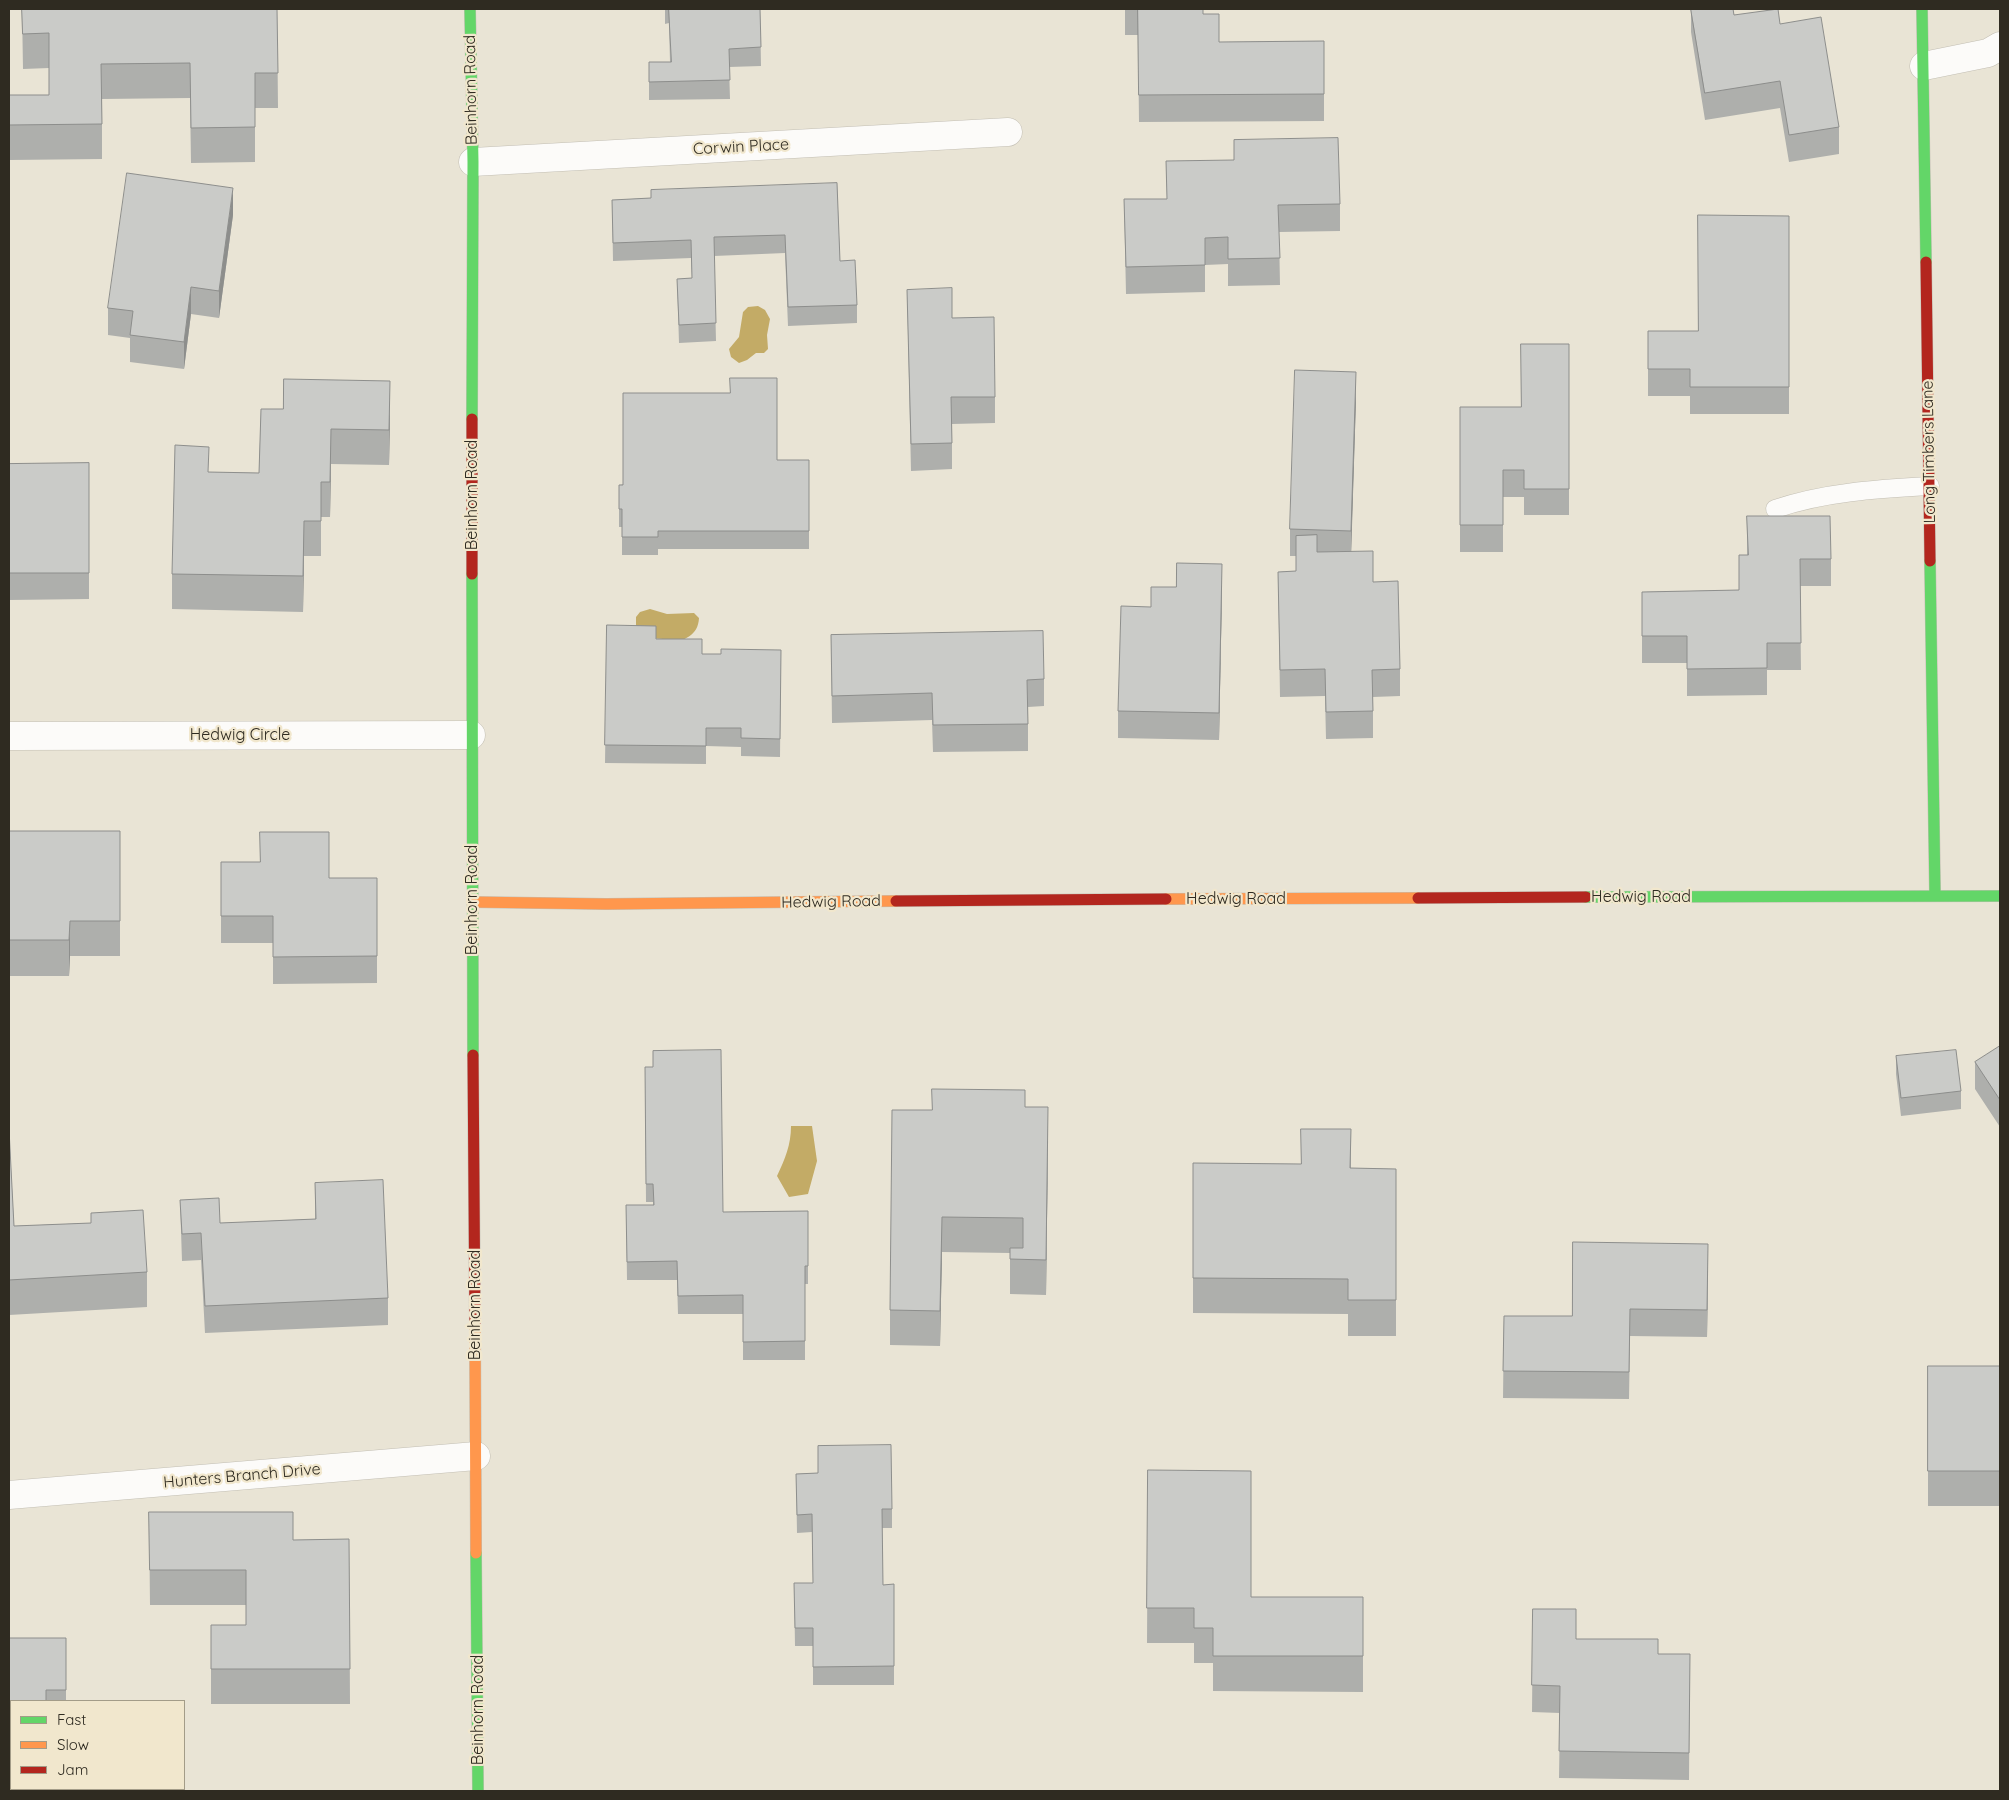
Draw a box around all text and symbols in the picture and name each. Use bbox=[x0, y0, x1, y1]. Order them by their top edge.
street label: Beinhorn Road bbox=[460, 35, 482, 145]
street label: Corwin Place bbox=[692, 135, 790, 159]
street label: Long Timbers Lane bbox=[1918, 380, 1940, 524]
street label: Beinhorn Road bbox=[462, 440, 482, 550]
street label: Hedwig Circle bbox=[190, 725, 290, 745]
street label: Beinhorn Road bbox=[462, 845, 482, 955]
street label: Hedwig Road bbox=[1591, 887, 1691, 907]
street label: Hedwig Road bbox=[1186, 889, 1286, 909]
street label: Hedwig Road bbox=[781, 892, 881, 912]
street label: Beinhorn Road bbox=[465, 1250, 485, 1360]
street label: Hunters Branch Drive bbox=[163, 1460, 321, 1492]
street label: Beinhorn Road bbox=[468, 1655, 488, 1765]
legend bbox=[10, 1700, 185, 1790]
text: Fast bbox=[57, 1710, 86, 1729]
text: Slow bbox=[57, 1735, 89, 1754]
text: Jam bbox=[57, 1760, 88, 1779]

